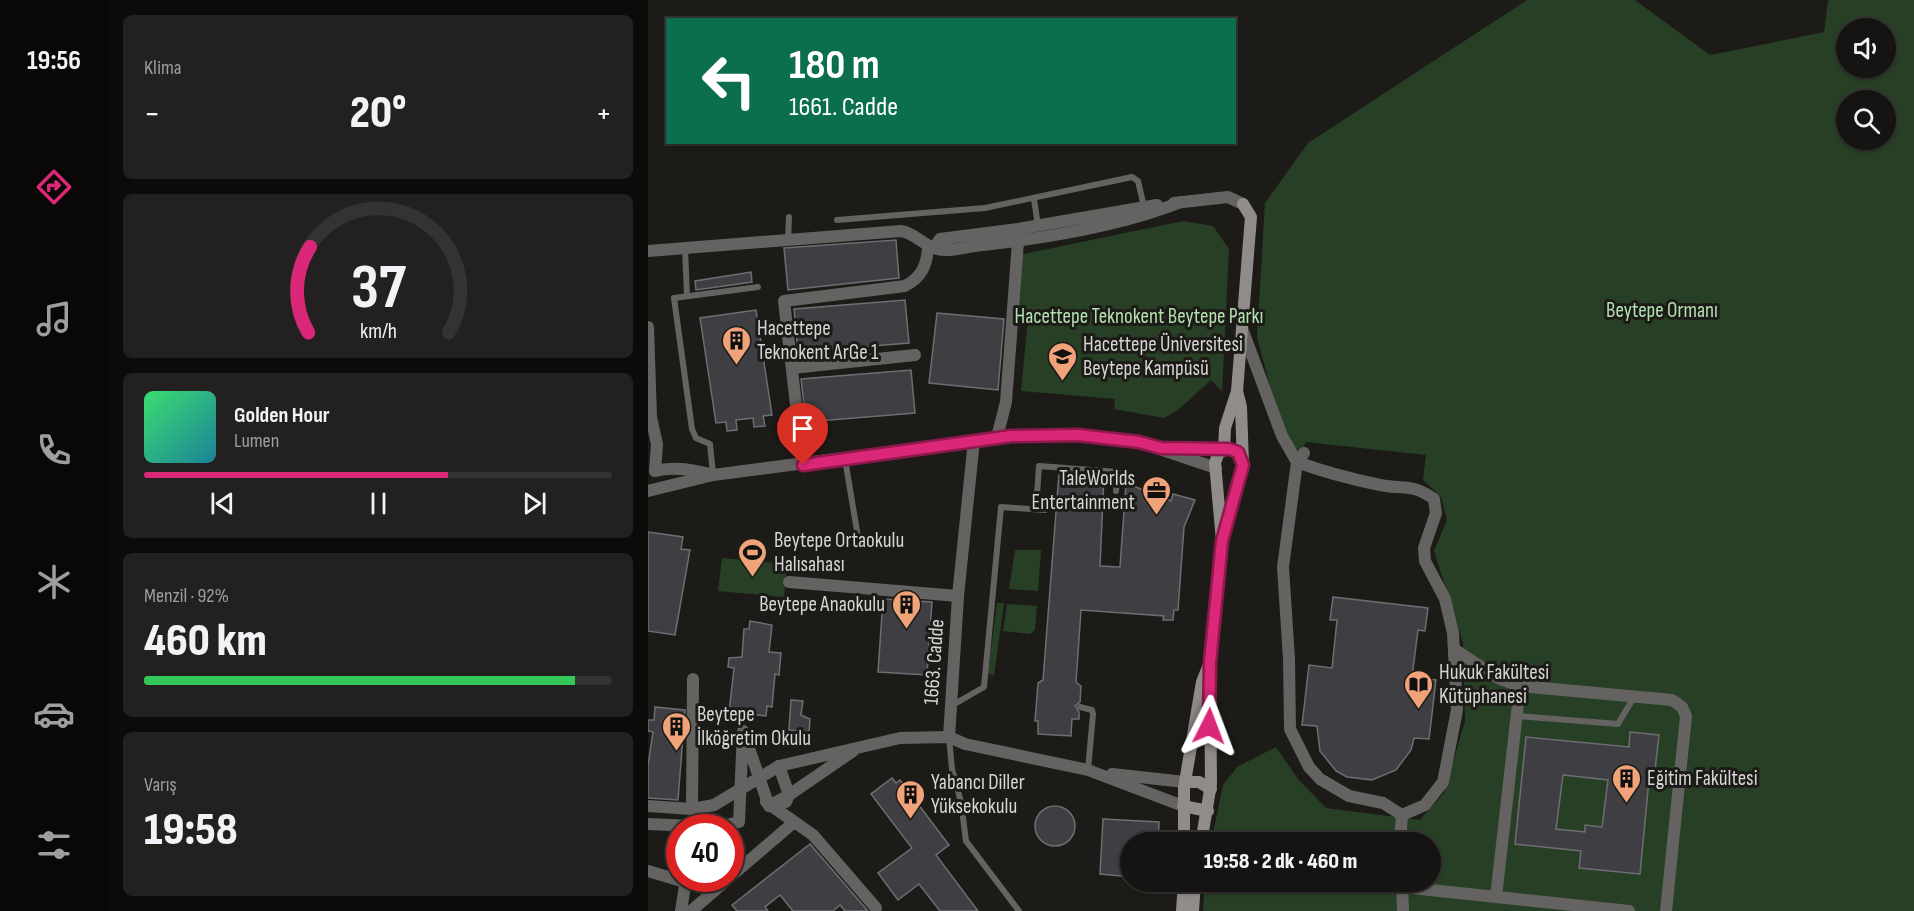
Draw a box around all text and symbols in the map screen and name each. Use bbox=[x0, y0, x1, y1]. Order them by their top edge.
map controls bbox=[1836, 18, 1896, 150]
button: sound bbox=[1836, 18, 1896, 78]
text: 180 m bbox=[789, 40, 880, 91]
icon: left bbox=[690, 42, 768, 120]
text: 19:56 bbox=[27, 45, 81, 77]
text: Klima bbox=[144, 56, 182, 80]
text: 20° bbox=[350, 86, 406, 141]
button: search bbox=[1836, 90, 1896, 150]
text: 1661. Cadde bbox=[789, 91, 898, 123]
text: − bbox=[144, 94, 160, 134]
text: + bbox=[596, 94, 612, 134]
icon: directions bbox=[33, 166, 75, 208]
text: 37 bbox=[350, 251, 406, 326]
icon: music bbox=[33, 298, 75, 340]
park label: Beytepe Ormanı bbox=[1606, 298, 1718, 323]
park label: Hacettepe Teknokent Beytepe Parkı bbox=[1015, 304, 1264, 329]
place label: Hacettepe Teknokent ArGe 1 bbox=[757, 316, 879, 365]
text: km/h bbox=[359, 320, 397, 345]
building icon: Hacettepe Teknokent ArGe 1 bbox=[720, 324, 752, 366]
place label: Hacettepe Üniversitesi Beytepe Kampüsü bbox=[1083, 332, 1243, 381]
school or university icon: Hacettepe Üniversitesi Beytepe Kampüsü bbox=[1046, 340, 1078, 382]
text: Golden Hour bbox=[234, 402, 330, 429]
pin bbox=[777, 403, 828, 465]
icon: arrive bbox=[786, 412, 819, 445]
icon: phone bbox=[33, 429, 75, 471]
text: Lumen bbox=[234, 429, 279, 453]
place label: TaleWorlds Entertainment bbox=[1032, 466, 1135, 515]
office icon: TaleWorlds Entertainment bbox=[1140, 474, 1172, 516]
icon: previous bbox=[206, 487, 239, 520]
icon: pause bbox=[362, 487, 395, 520]
icon: next bbox=[518, 487, 551, 520]
place label: Beytepe Ortaokulu Halısahası bbox=[774, 528, 904, 577]
sports icon: Beytepe Ortaokulu Halısahası bbox=[737, 536, 769, 578]
icon: climate bbox=[33, 561, 75, 603]
text: Menzil · 92% bbox=[144, 584, 229, 608]
building icon: Beytepe Anaokulu bbox=[890, 588, 922, 630]
place label: Beytepe Anaokulu bbox=[759, 592, 885, 617]
text: 460 km bbox=[144, 614, 267, 669]
street label: 1663. Cadde bbox=[919, 618, 949, 706]
place label: Hukuk Fakültesi Kütüphanesi bbox=[1439, 660, 1549, 709]
library icon: Hukuk Fakültesi Kütüphanesi bbox=[1402, 668, 1434, 710]
icon: car bbox=[33, 693, 75, 735]
position arrow bbox=[1177, 694, 1241, 758]
place label: Beytepe İlköğretim Okulu bbox=[697, 702, 811, 751]
building icon: Beytepe İlköğretim Okulu bbox=[660, 710, 692, 752]
building icon: Eğitim Fakültesi bbox=[1610, 762, 1642, 804]
place label: Eğitim Fakültesi bbox=[1647, 766, 1758, 791]
place label: Yabancı Diller Yüksekokulu bbox=[931, 770, 1025, 819]
text: Varış bbox=[144, 773, 177, 797]
building icon: Yabancı Diller Yüksekokulu bbox=[894, 778, 926, 820]
text: 19:58 bbox=[144, 803, 238, 858]
speed limit sign: 40 bbox=[666, 814, 744, 892]
icon: filters bbox=[33, 824, 75, 866]
text: 19:58 · 2 dk · 460 m bbox=[1204, 848, 1357, 875]

